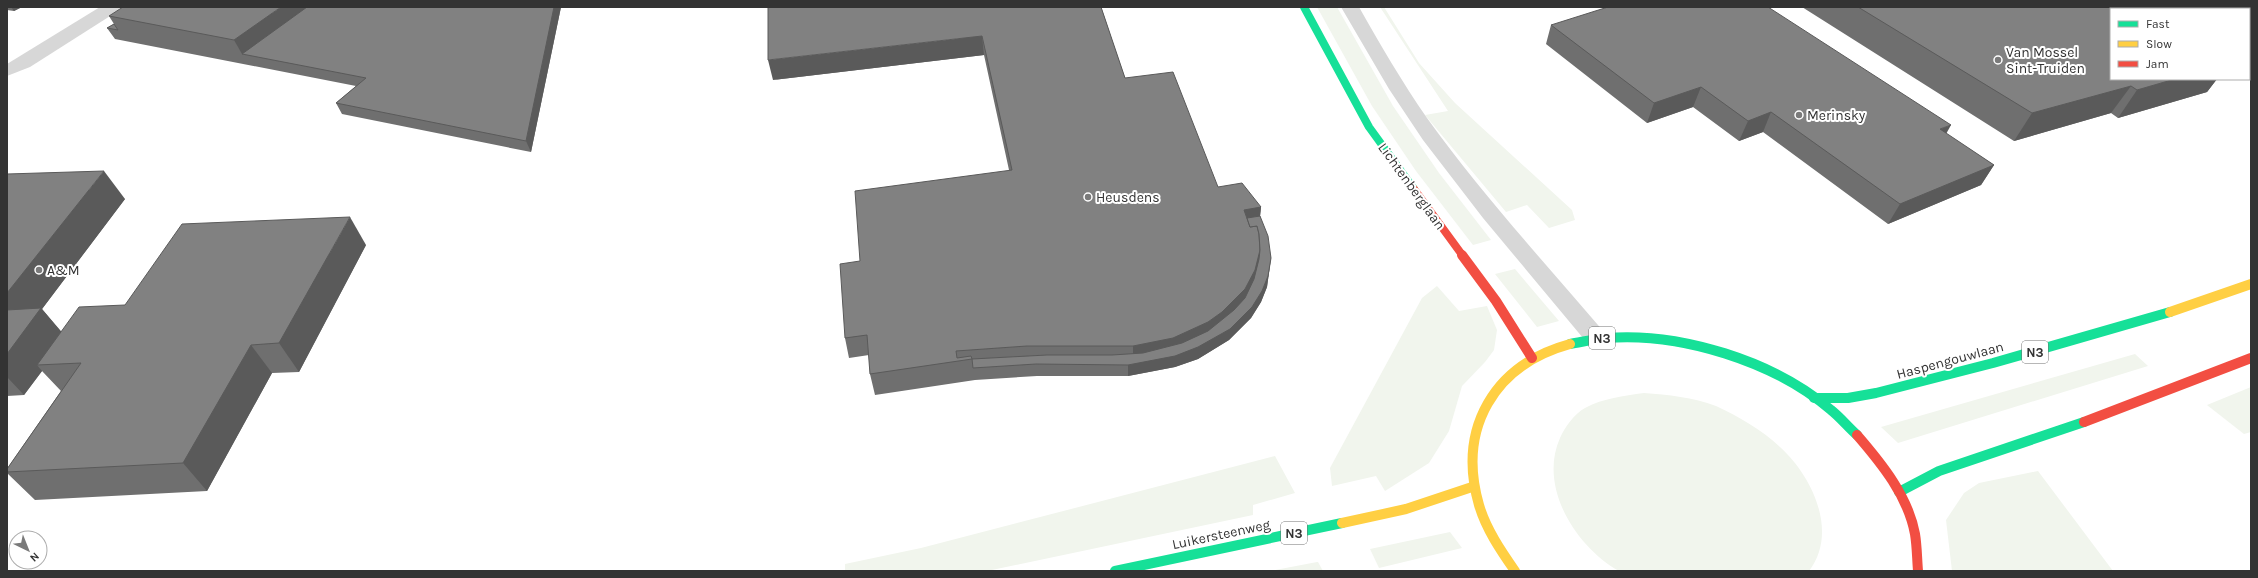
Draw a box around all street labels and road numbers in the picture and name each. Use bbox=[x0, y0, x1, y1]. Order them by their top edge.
street label: Lichtenberglaan bbox=[1374, 140, 1449, 233]
road number: N3 bbox=[1589, 327, 1615, 349]
street label: Haspengouwlaan bbox=[1895, 338, 2006, 383]
road number: N3 bbox=[2022, 341, 2048, 363]
street label: Luikersteenweg bbox=[1170, 516, 1272, 553]
road number: N3 bbox=[1281, 522, 1307, 544]

